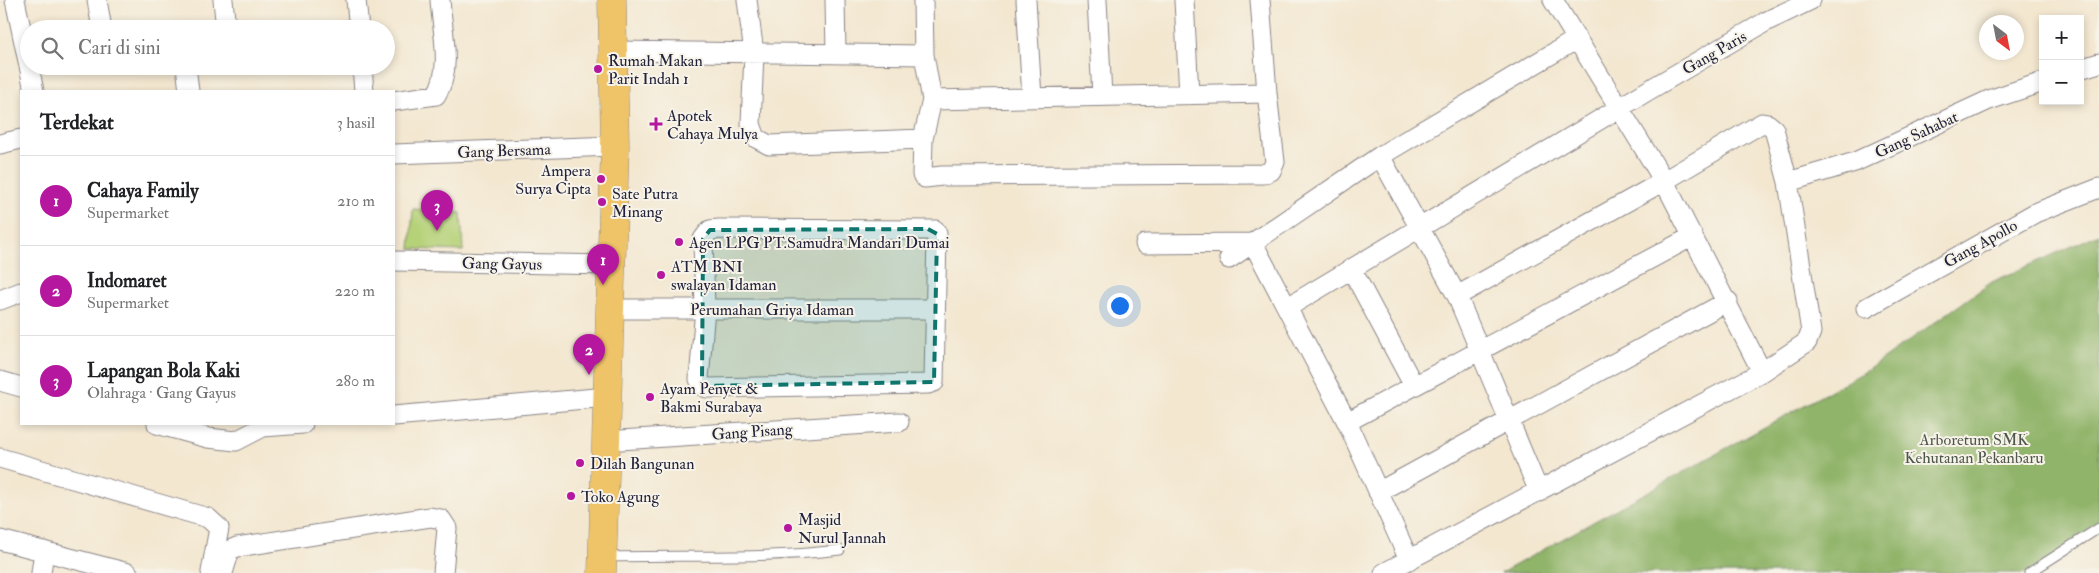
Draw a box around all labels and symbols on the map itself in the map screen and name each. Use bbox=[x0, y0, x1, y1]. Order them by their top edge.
north arrow bbox=[1979, 15, 2024, 60]
street label: Gang Paris bbox=[1679, 27, 1750, 79]
place label: Rumah Makan Parit Indah 1 bbox=[608, 51, 703, 89]
marker: Rumah Makan Parit Indah 1 bbox=[592, 63, 604, 75]
place label: Apotek Cahaya Mulya bbox=[666, 106, 759, 144]
street label: Gang Sahabat bbox=[1872, 107, 1961, 163]
marker: Apotek Cahaya Mulya bbox=[649, 117, 663, 131]
street label: Gang Bersama bbox=[457, 139, 552, 163]
place label: Ampera Surya Cipta bbox=[515, 161, 591, 200]
marker: Ampera Surya Cipta bbox=[595, 173, 607, 185]
place label: Sate Putra Minang bbox=[612, 184, 678, 222]
pin: 3 bbox=[421, 190, 453, 231]
marker: Sate Putra Minang bbox=[596, 196, 608, 208]
street label: Gang Apollo bbox=[1940, 215, 2022, 273]
place label: Agen LPG PT.Samudra Mandari Dumai bbox=[688, 233, 950, 253]
marker: Agen LPG PT.Samudra Mandari Dumai bbox=[673, 236, 685, 248]
pin: 1 bbox=[587, 244, 619, 285]
street label: Gang Gayus bbox=[462, 253, 542, 275]
place label: ATM BNI swalayan Idaman bbox=[670, 257, 777, 295]
marker: ATM BNI swalayan Idaman bbox=[655, 269, 667, 281]
your location bbox=[1107, 293, 1133, 319]
street label: Perumahan Griya Idaman bbox=[690, 300, 854, 320]
pin: 2 bbox=[573, 334, 605, 375]
place label: Ayam Penyet & Bakmi Surabaya bbox=[659, 379, 763, 417]
marker: Ayam Penyet & Bakmi Surabaya bbox=[644, 391, 656, 403]
street label: Gang Pisang bbox=[711, 419, 794, 445]
park label: Arboretum SMK Kehutanan Pekanbaru bbox=[1905, 430, 2043, 468]
place label: Dilah Bangunan bbox=[590, 454, 694, 474]
marker: Dilah Bangunan bbox=[574, 457, 586, 469]
place label: Toko Agung bbox=[581, 487, 661, 507]
marker: Toko Agung bbox=[565, 490, 577, 502]
place label: Masjid Nurul Jannah bbox=[798, 510, 887, 549]
marker: Masjid Nurul Jannah bbox=[782, 522, 794, 534]

